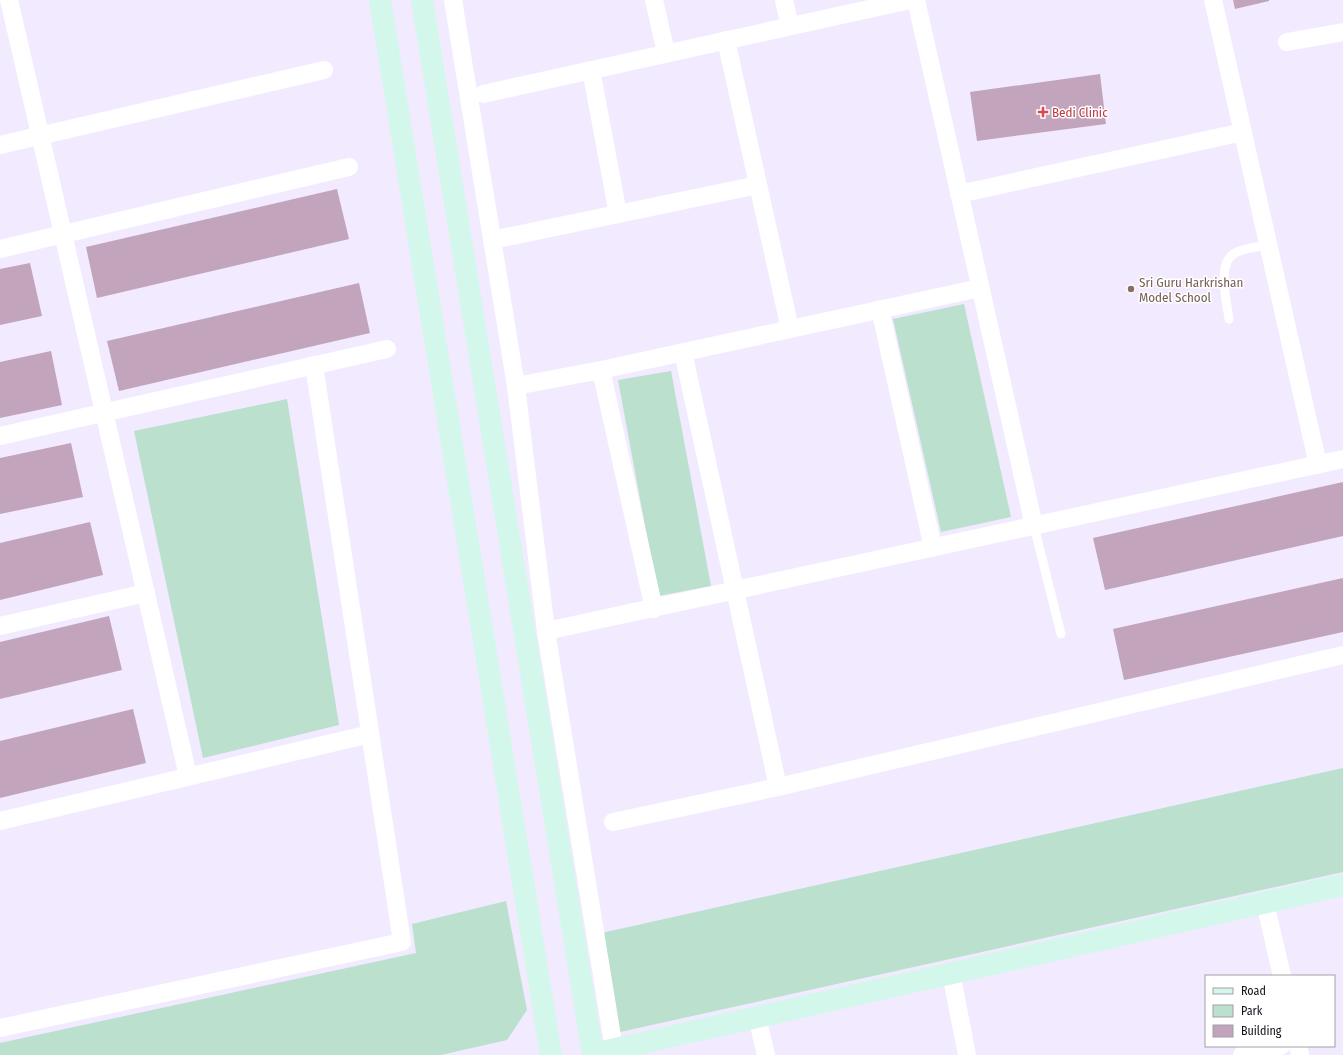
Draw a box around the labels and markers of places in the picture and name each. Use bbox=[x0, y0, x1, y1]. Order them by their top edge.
place label: Bedi Clinic bbox=[1052, 105, 1108, 120]
marker: Bedi Clinic bbox=[1037, 106, 1049, 118]
place label: Sri Guru Harkrishan Model School bbox=[1139, 275, 1243, 305]
marker: Sri Guru Harkrishan Model School bbox=[1126, 284, 1136, 294]

